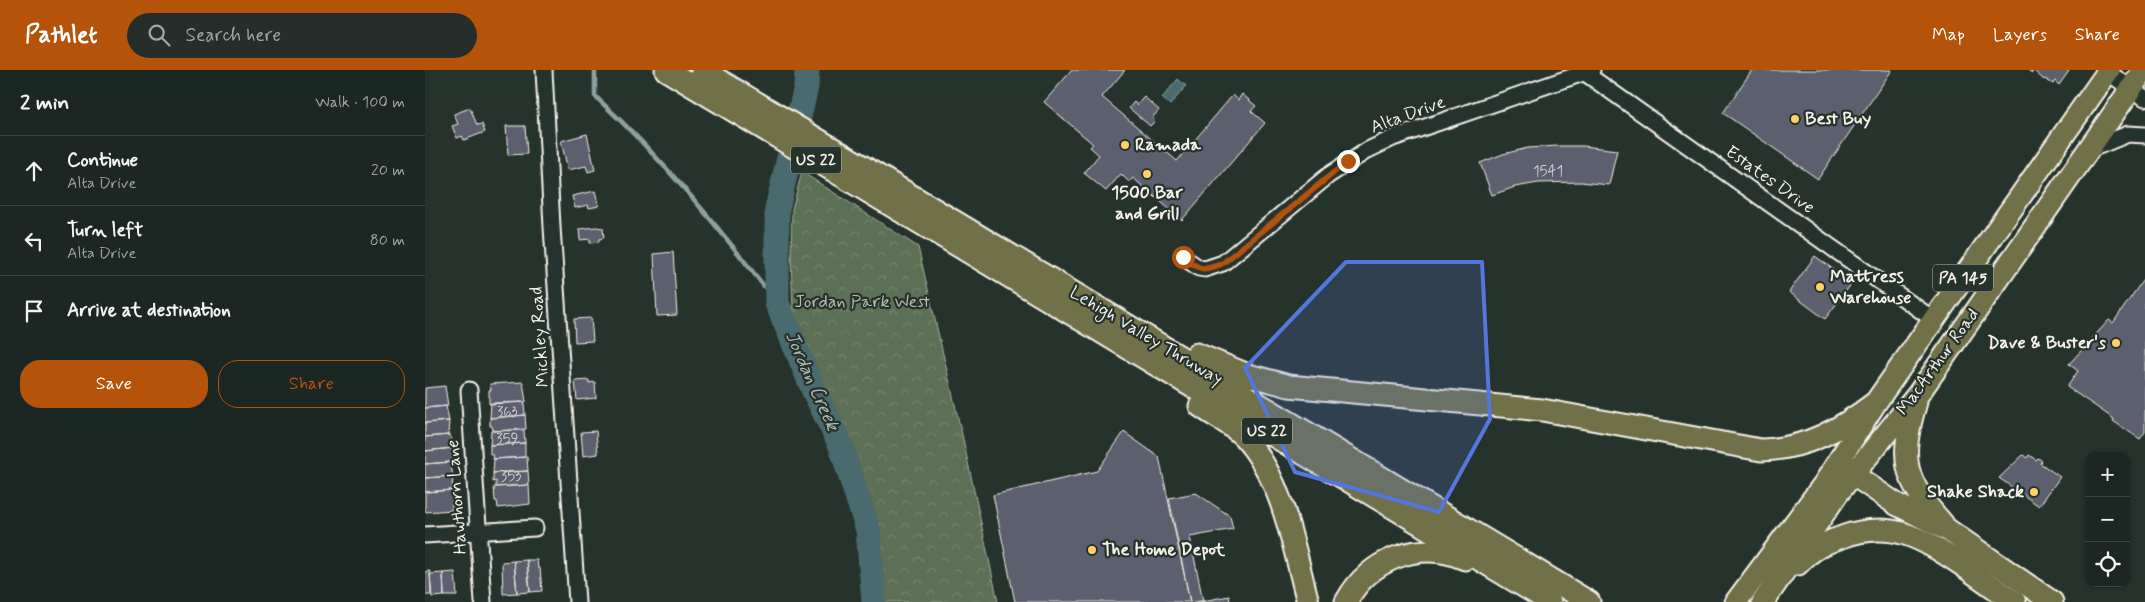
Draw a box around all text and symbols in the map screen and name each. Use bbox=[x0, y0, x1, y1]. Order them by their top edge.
search box bbox=[127, 13, 477, 58]
text: Pathlet bbox=[25, 20, 97, 51]
icon: search bbox=[145, 21, 173, 49]
text: Search here bbox=[185, 23, 281, 48]
text: Map bbox=[1932, 23, 1965, 47]
text: Layers bbox=[1993, 23, 2047, 47]
text: Share bbox=[2075, 23, 2120, 47]
text: 2 min bbox=[20, 89, 69, 117]
street label: Alta Drive bbox=[1367, 90, 1449, 140]
text: Walk · 100 m bbox=[315, 92, 405, 113]
place label: Best Buy bbox=[1805, 107, 1871, 131]
marker: Best Buy bbox=[1789, 113, 1801, 125]
place label: Ramada bbox=[1135, 133, 1202, 157]
marker: Ramada bbox=[1119, 139, 1131, 151]
street label: Estates Drive bbox=[1721, 140, 1819, 220]
road number: US 22 bbox=[791, 146, 841, 174]
text: Continue bbox=[67, 148, 138, 173]
route end bbox=[1337, 150, 1360, 173]
icon: ahead bbox=[20, 157, 48, 185]
text: 20 m bbox=[371, 160, 405, 181]
house number: 1541 bbox=[1533, 162, 1563, 182]
marker: 1500 Bar and Grill bbox=[1141, 168, 1153, 180]
text: Alta Drive bbox=[67, 173, 136, 194]
place label: 1500 Bar and Grill bbox=[1111, 181, 1183, 226]
text: Turn left bbox=[67, 218, 143, 243]
icon: left bbox=[20, 227, 48, 255]
text: 80 m bbox=[370, 230, 405, 251]
text: Alta Drive bbox=[67, 243, 136, 264]
route start bbox=[1172, 246, 1195, 269]
road number: PA 145 bbox=[1933, 264, 1993, 292]
place label: Mattress Warehouse bbox=[1829, 265, 1911, 310]
street label: Lehigh Valley Thruway bbox=[1064, 281, 1227, 392]
marker: Mattress Warehouse bbox=[1814, 281, 1826, 293]
street label: Mickley Road bbox=[525, 286, 555, 388]
park label: Jordan Park West bbox=[794, 290, 930, 314]
icon: arrive bbox=[20, 297, 48, 325]
text: Arrive at destination bbox=[67, 298, 231, 323]
street label: MacArthur Road bbox=[1891, 304, 1985, 420]
water label: Jordan Creek bbox=[779, 327, 846, 436]
place label: Dave & Buster's bbox=[1987, 331, 2106, 355]
marker: Dave & Buster's bbox=[2110, 337, 2122, 349]
button: Save bbox=[20, 360, 208, 408]
button: Share bbox=[218, 360, 405, 408]
house number: 363 bbox=[496, 403, 518, 423]
road number: US 22 bbox=[1242, 418, 1292, 444]
house number: 359 bbox=[496, 430, 518, 450]
street label: Hawthorn Lane bbox=[441, 439, 473, 555]
map controls bbox=[2085, 452, 2130, 587]
button: + bbox=[2085, 452, 2130, 497]
house number: 353 bbox=[501, 467, 521, 487]
place label: Shake Shack bbox=[1927, 480, 2024, 504]
marker: Shake Shack bbox=[2028, 486, 2040, 498]
button: − bbox=[2085, 497, 2130, 542]
place label: The Home Depot bbox=[1102, 538, 1226, 562]
button: locate bbox=[2085, 542, 2130, 587]
marker: The Home Depot bbox=[1086, 544, 1098, 556]

